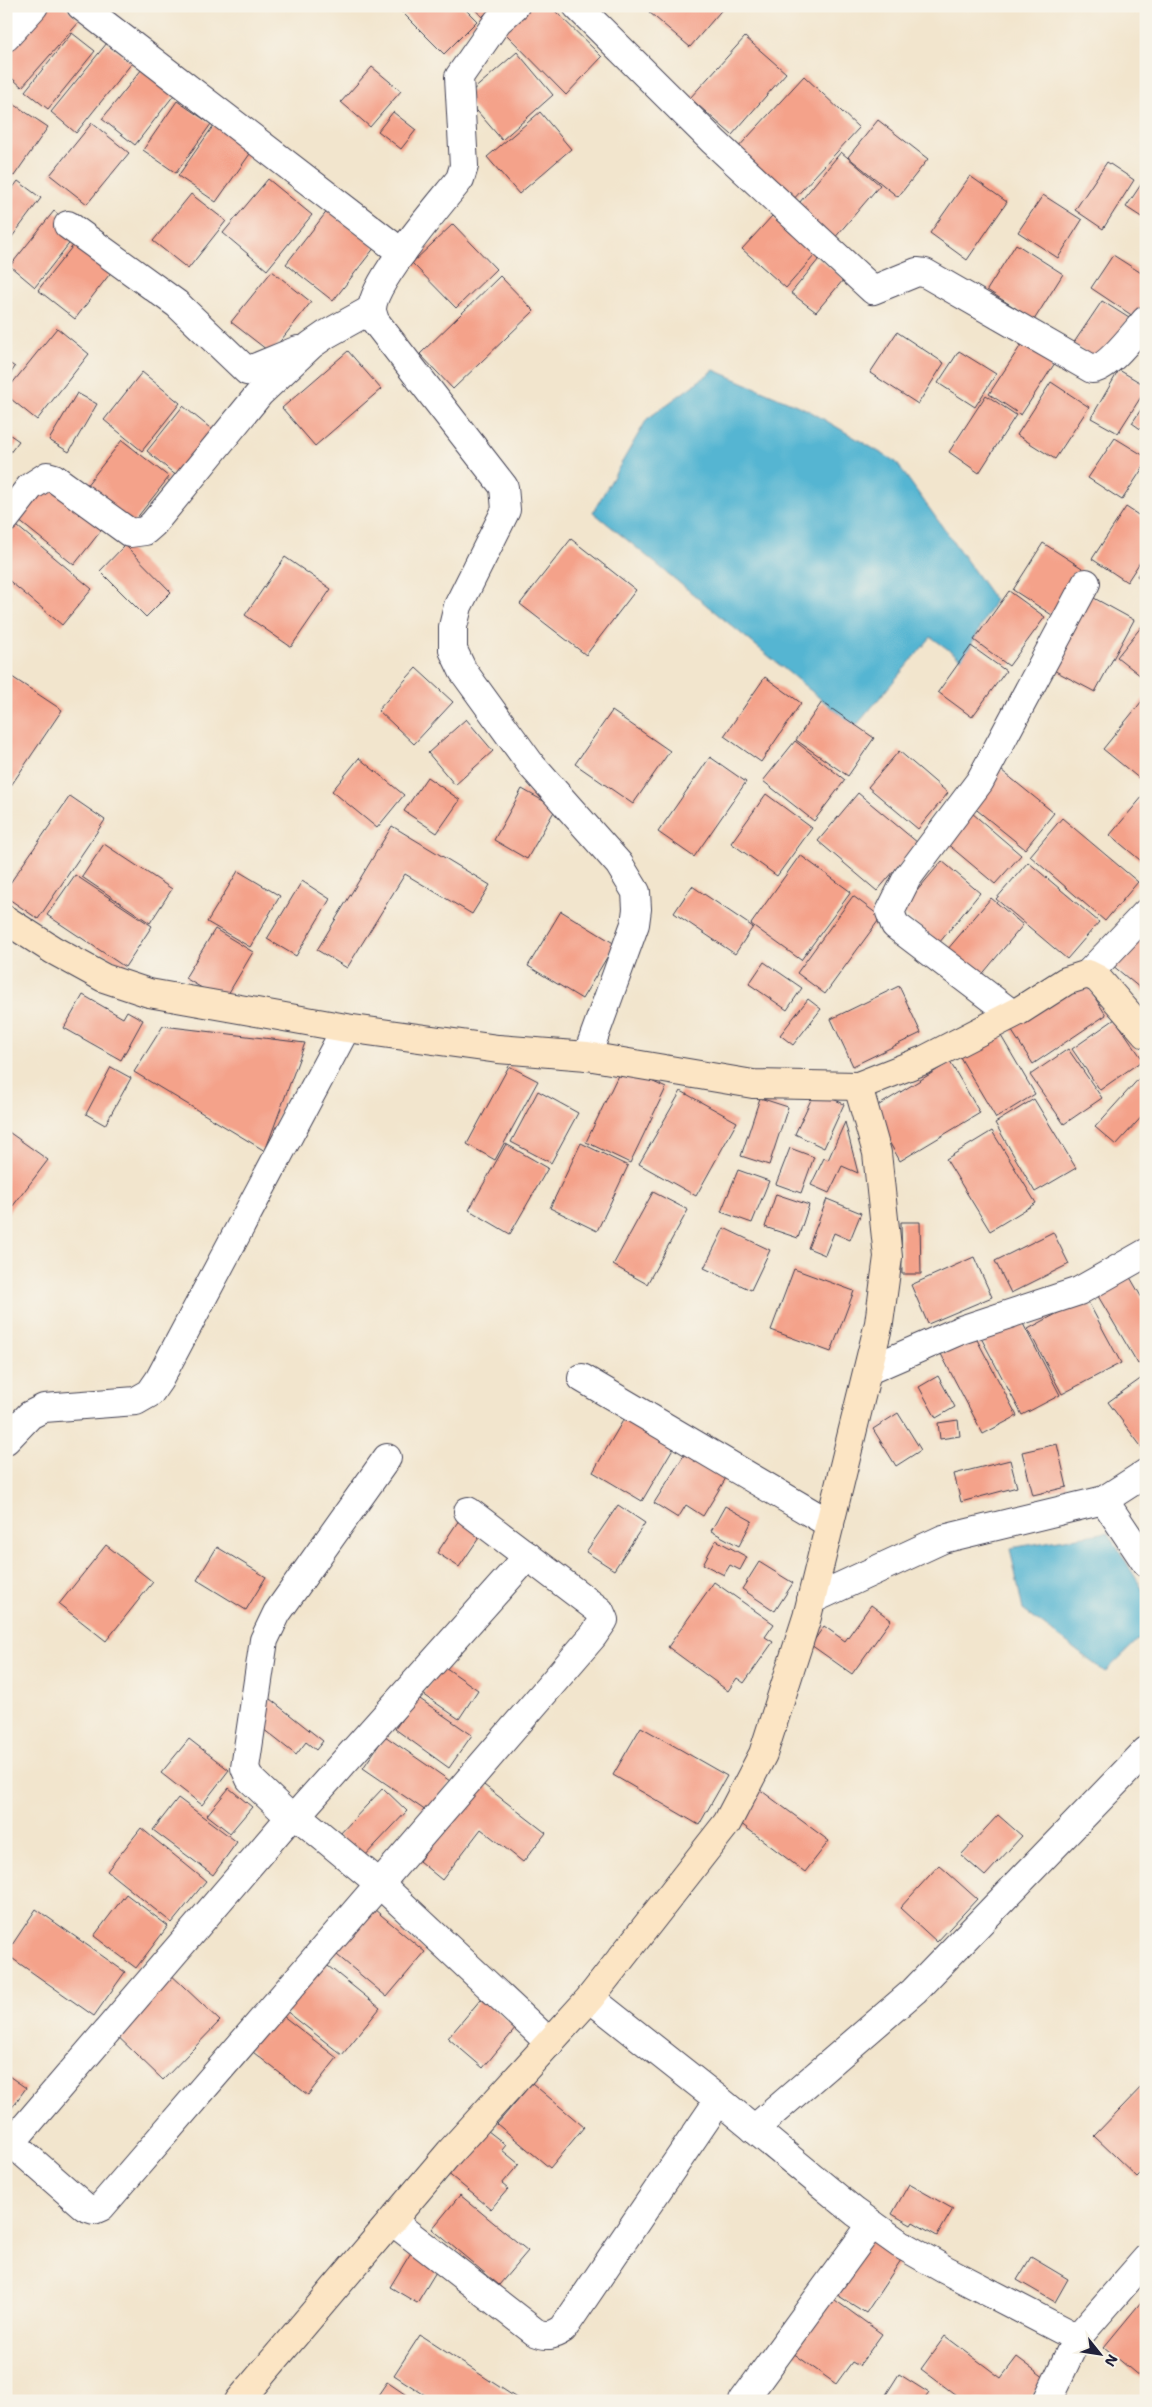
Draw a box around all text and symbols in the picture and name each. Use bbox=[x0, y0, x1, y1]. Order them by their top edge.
north arrow bbox=[1074, 2330, 1124, 2380]
text: N bbox=[1101, 2351, 1122, 2370]

